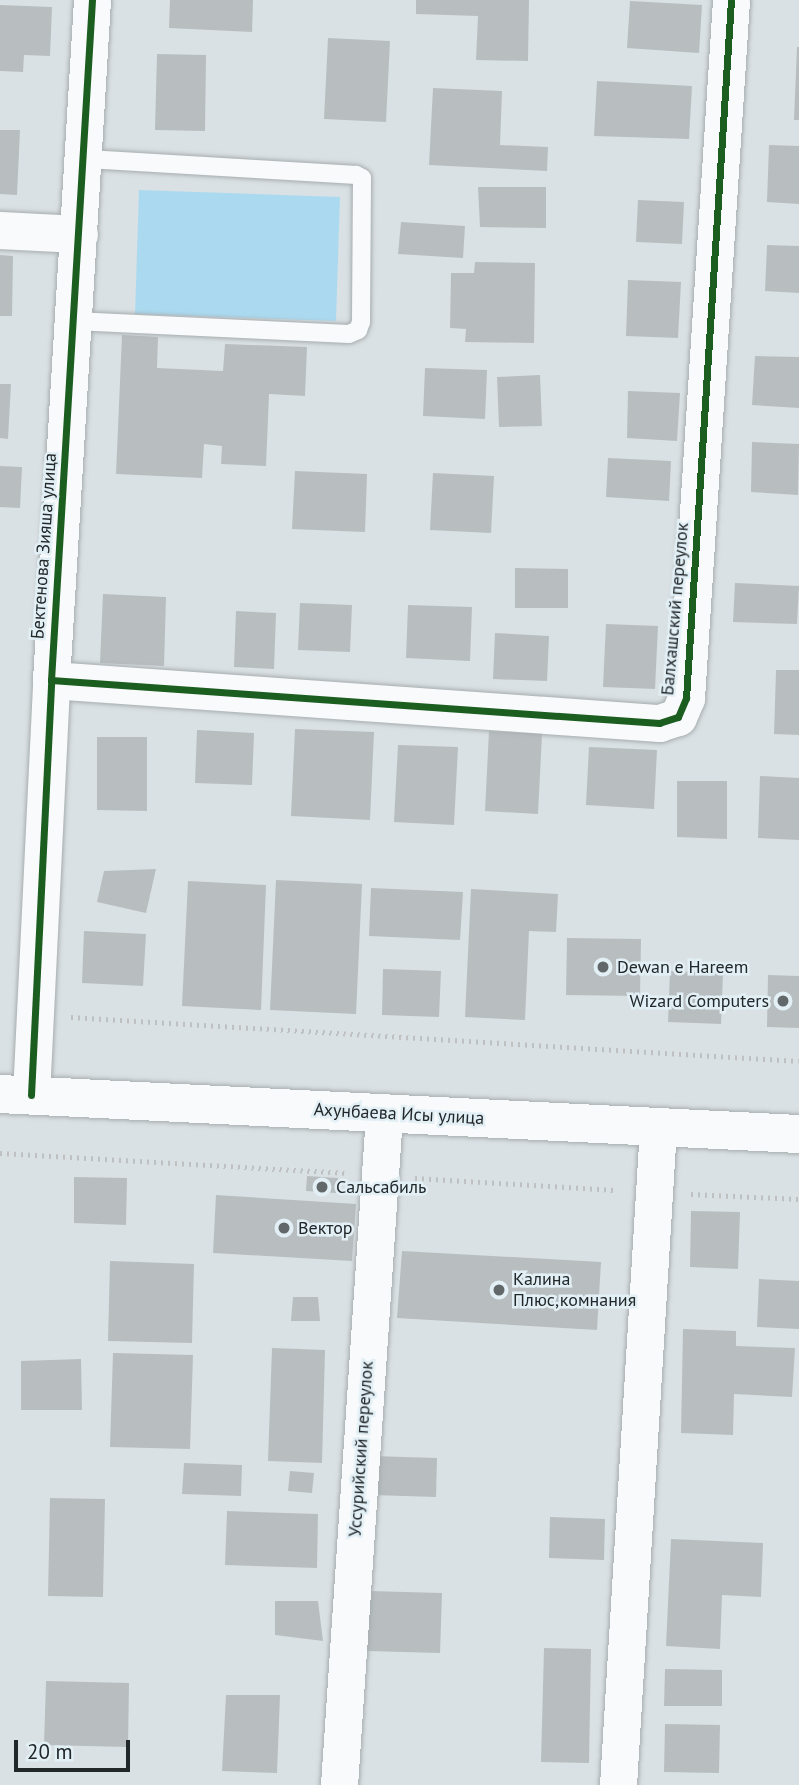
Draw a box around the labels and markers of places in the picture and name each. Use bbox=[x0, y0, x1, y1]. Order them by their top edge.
place label: Dewan e Hareem bbox=[617, 956, 748, 978]
marker: Dewan e Hareem bbox=[595, 959, 611, 975]
place label: Wizard Computers bbox=[630, 990, 769, 1012]
marker: Wizard Computers bbox=[775, 993, 791, 1009]
place label: Сальсабиль bbox=[336, 1176, 426, 1198]
marker: Сальсабиль bbox=[314, 1179, 330, 1195]
place label: Вектор bbox=[298, 1217, 353, 1239]
marker: Вектор bbox=[276, 1220, 292, 1236]
place label: Калина Плюс,комнания bbox=[513, 1269, 636, 1312]
marker: Калина Плюс,комнания bbox=[491, 1282, 507, 1298]

